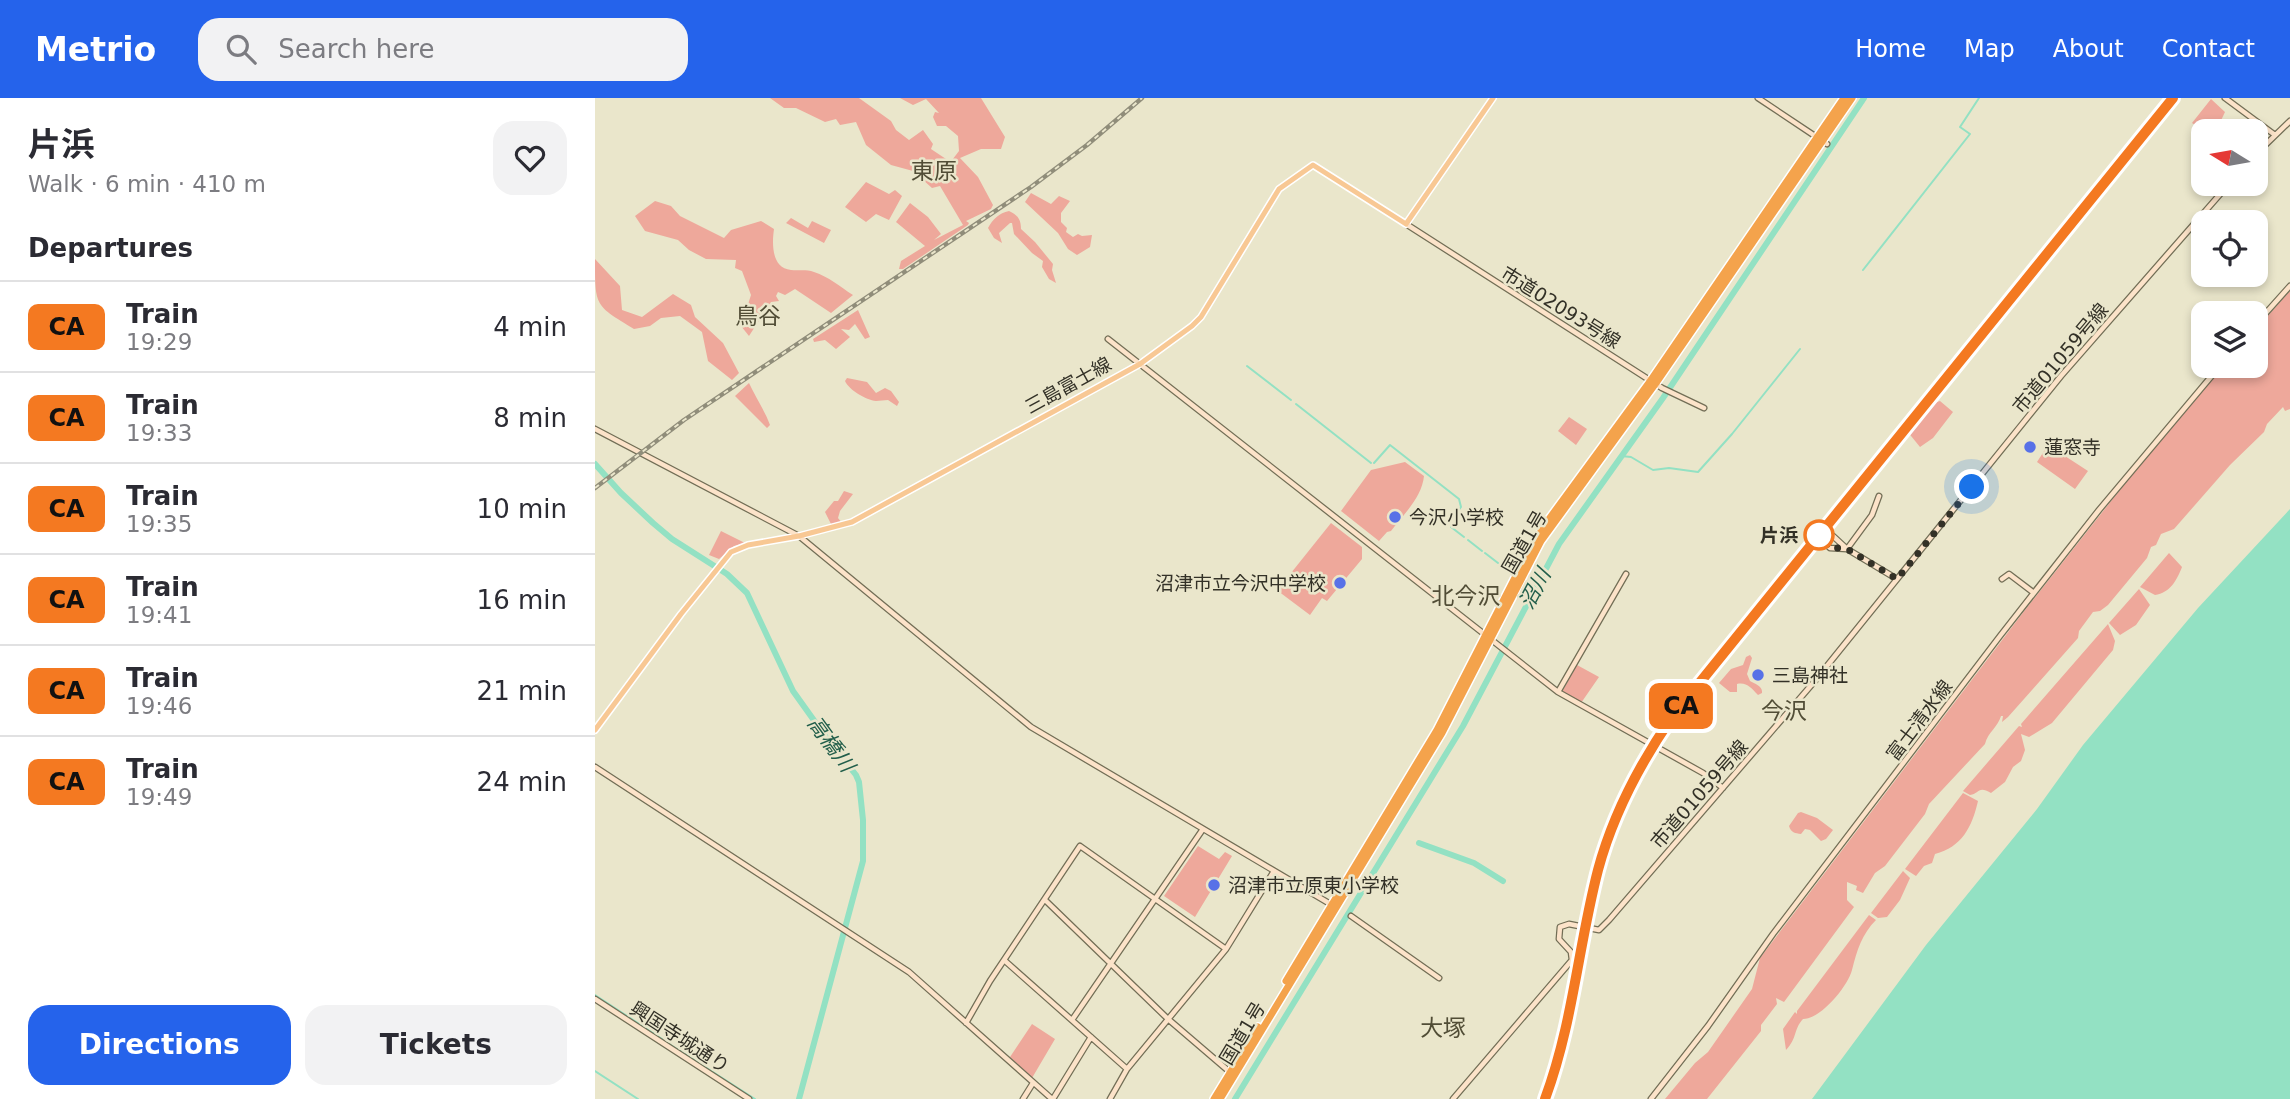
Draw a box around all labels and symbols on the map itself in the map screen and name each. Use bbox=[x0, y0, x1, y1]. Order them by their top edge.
north arrow bbox=[2191, 119, 2268, 196]
district label: 東原 bbox=[911, 158, 957, 184]
street label: 市道02093号線 bbox=[1497, 262, 1625, 352]
street label: 市道01059号線 bbox=[2008, 299, 2112, 417]
district label: 鳥谷 bbox=[735, 303, 781, 329]
street label: 三島富士線 bbox=[1021, 352, 1115, 418]
place label: 蓮窓寺 bbox=[2044, 436, 2101, 458]
marker: 蓮窓寺 bbox=[2022, 439, 2038, 455]
your location bbox=[1954, 469, 1989, 504]
place label: 今沢小学校 bbox=[1409, 506, 1504, 528]
street label: 国道1号 bbox=[1497, 507, 1551, 577]
marker: 今沢小学校 bbox=[1387, 509, 1403, 525]
marker: 片浜 bbox=[1804, 520, 1834, 550]
place label: 片浜 bbox=[1760, 524, 1798, 546]
water label: 沼川 bbox=[1515, 563, 1556, 613]
place label: 沼津市立今沢中学校 bbox=[1155, 572, 1326, 594]
marker: 沼津市立今沢中学校 bbox=[1332, 575, 1348, 591]
district label: 北今沢 bbox=[1432, 583, 1501, 609]
place label: 三島神社 bbox=[1772, 664, 1848, 686]
marker: 三島神社 bbox=[1750, 667, 1766, 683]
street label: 富士清水線 bbox=[1882, 675, 1956, 765]
line badge: CA bbox=[1649, 683, 1713, 729]
district label: 今沢 bbox=[1761, 698, 1807, 724]
water label: 高橋川 bbox=[803, 711, 860, 778]
street label: 市道01059号線 bbox=[1646, 735, 1752, 853]
place label: 沼津市立原東小学校 bbox=[1228, 874, 1399, 896]
marker: 沼津市立原東小学校 bbox=[1206, 877, 1222, 893]
street label: 興国寺城通り bbox=[626, 997, 734, 1077]
street label: 国道1号 bbox=[1215, 998, 1269, 1068]
district label: 大塚 bbox=[1420, 1015, 1466, 1041]

